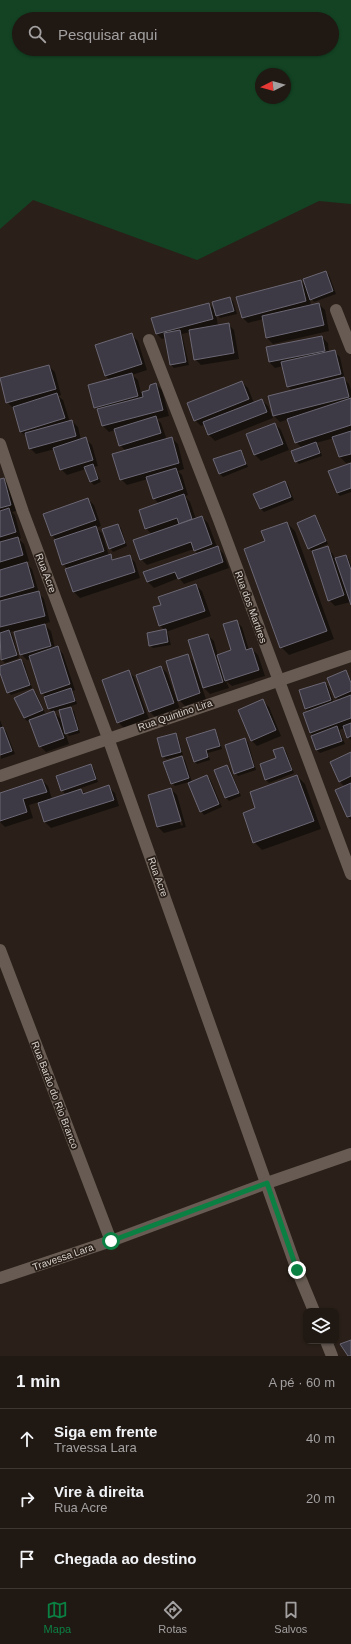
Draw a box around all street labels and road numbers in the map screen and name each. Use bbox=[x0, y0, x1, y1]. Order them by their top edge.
street label: Rua Acre bbox=[33, 552, 59, 595]
street label: Rua dos Martires bbox=[233, 569, 269, 645]
street label: Rua Quintino Lira bbox=[136, 697, 214, 733]
street label: Rua Acre bbox=[146, 856, 170, 899]
street label: Rua Barão do Rio Branco bbox=[29, 1040, 81, 1151]
street label: Travessa Lara bbox=[31, 1241, 95, 1273]

